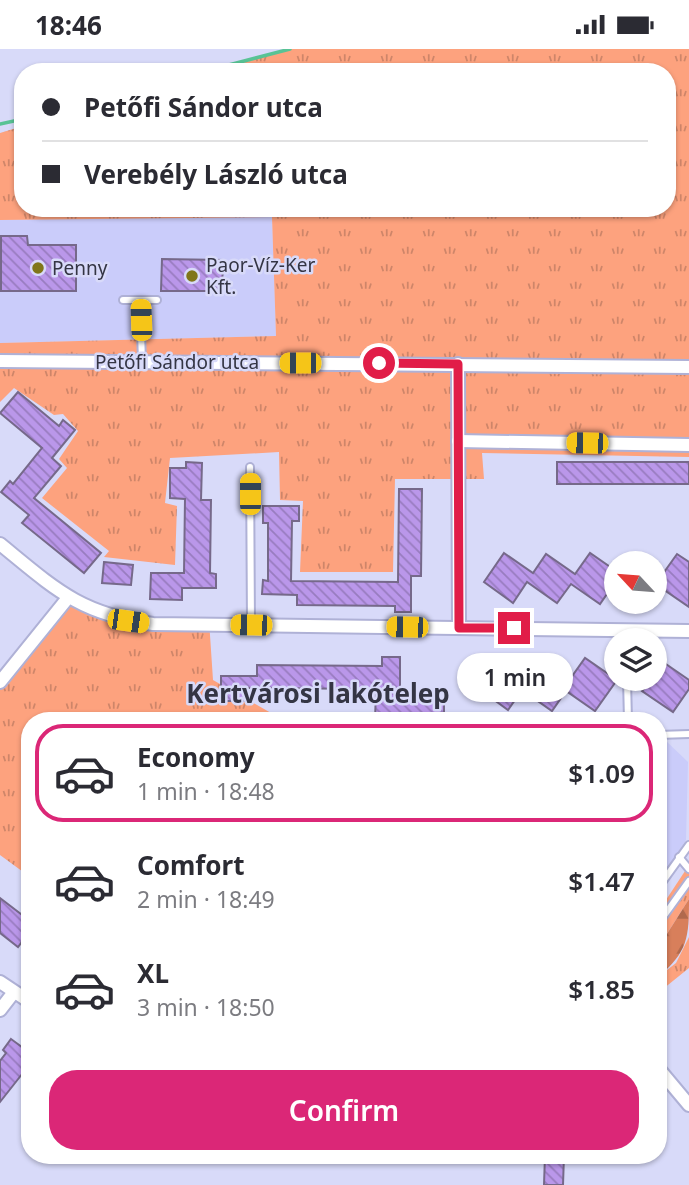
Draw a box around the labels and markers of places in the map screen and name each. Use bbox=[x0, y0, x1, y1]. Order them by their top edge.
place label: Paor-Víz-Ker Kft. bbox=[206, 252, 315, 300]
place label: Penny bbox=[52, 255, 108, 281]
marker: Penny bbox=[30, 260, 46, 276]
marker: Paor-Víz-Ker Kft. bbox=[184, 268, 200, 284]

